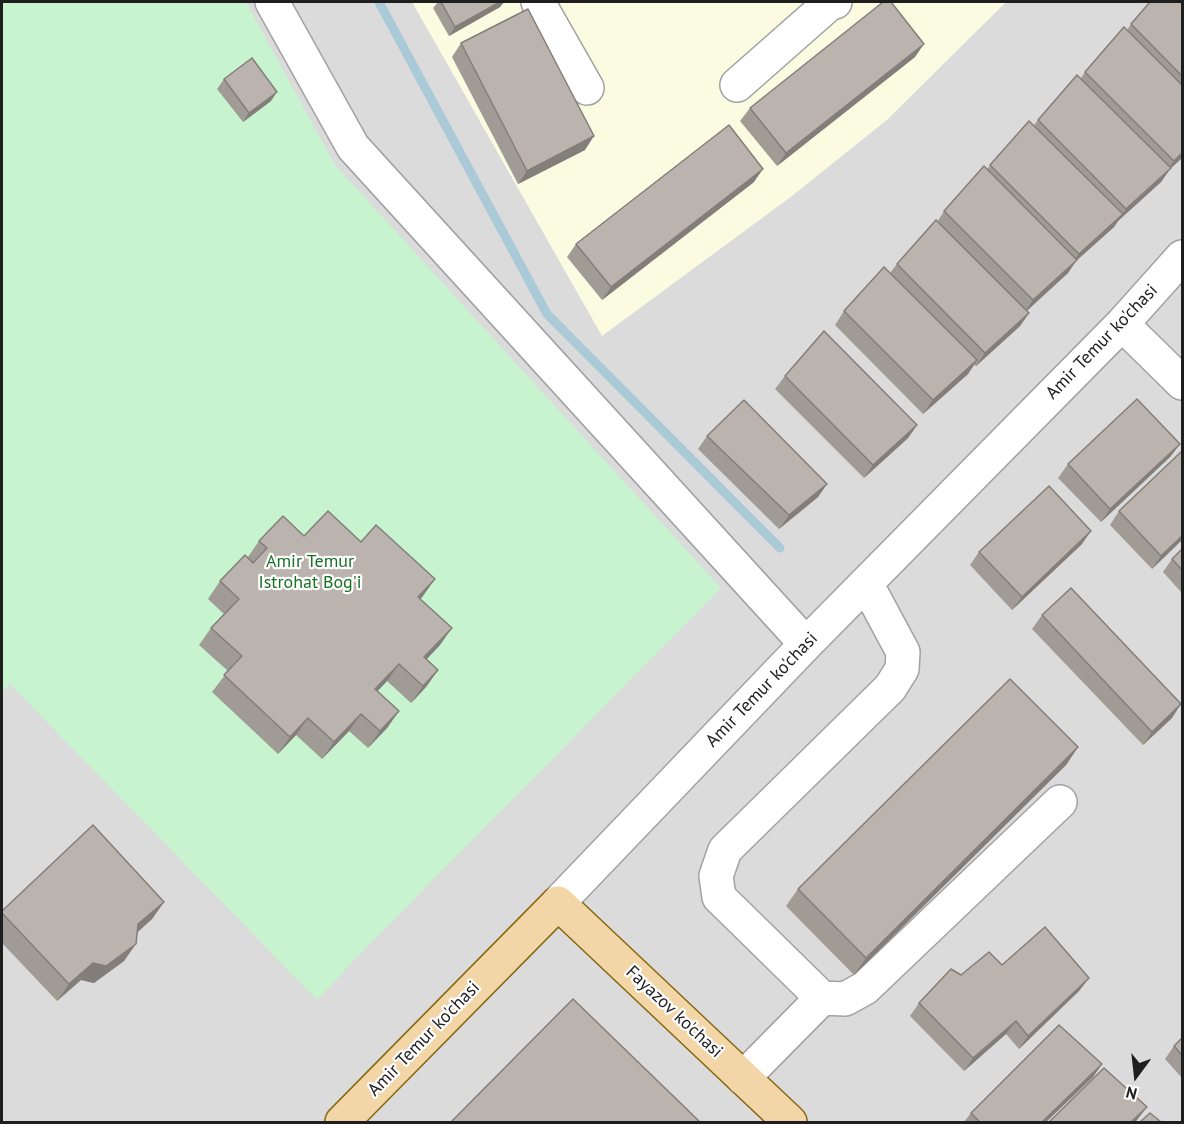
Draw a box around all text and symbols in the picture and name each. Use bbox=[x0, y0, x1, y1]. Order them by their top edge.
street label: Amir Temur ko'chasi bbox=[1042, 280, 1162, 404]
park label: Amir Temur Istrohat Bog'i bbox=[259, 551, 361, 594]
street label: Amir Temur ko'chasi bbox=[702, 628, 822, 752]
street label: Fayazov ko'chasi bbox=[621, 962, 727, 1062]
street label: Amir Temur ko'chasi bbox=[364, 977, 484, 1101]
north arrow bbox=[1106, 1046, 1166, 1106]
text: N bbox=[1124, 1082, 1139, 1104]

